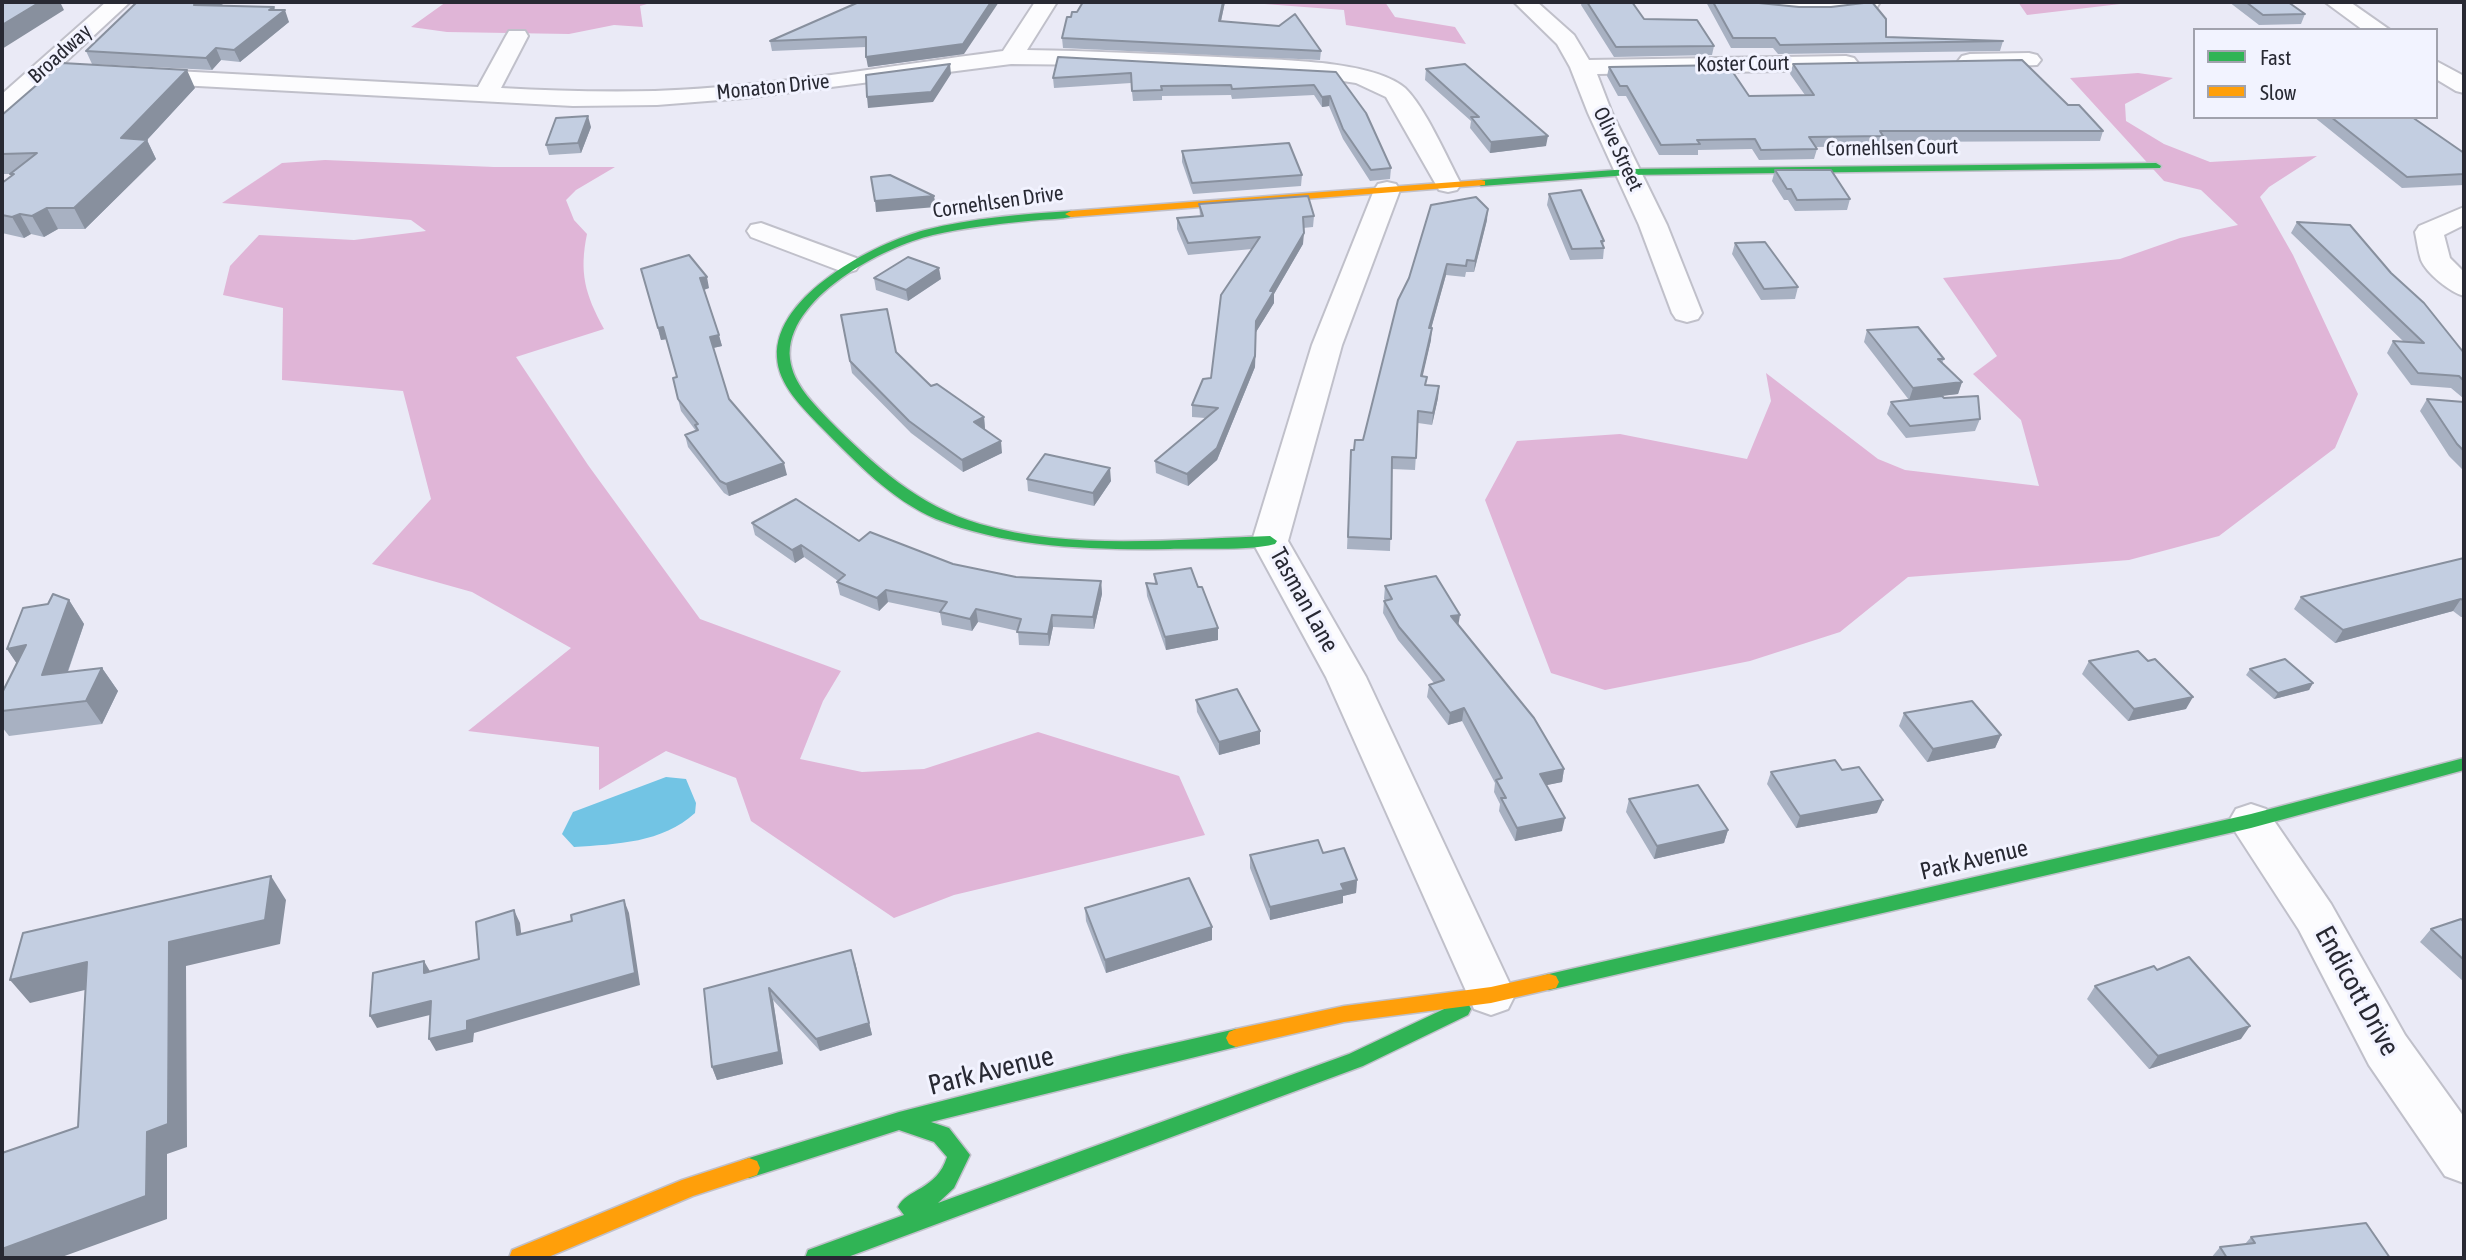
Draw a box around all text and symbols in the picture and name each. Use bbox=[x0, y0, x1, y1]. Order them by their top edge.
street label: Broadway bbox=[23, 19, 97, 89]
legend bbox=[2193, 28, 2438, 119]
text: Fast bbox=[2260, 45, 2291, 69]
street label: Koster Court bbox=[1696, 51, 1790, 77]
street label: Monaton Drive bbox=[715, 69, 831, 105]
text: Slow bbox=[2260, 80, 2296, 104]
street label: Olive Street bbox=[1588, 103, 1648, 195]
street label: Cornehlsen Court bbox=[1826, 134, 1958, 162]
street label: Cornehlsen Drive bbox=[931, 180, 1065, 224]
street label: Tasman Lane bbox=[1264, 543, 1344, 657]
street label: Park Avenue bbox=[1917, 834, 2031, 886]
street label: Endicott Drive bbox=[2308, 920, 2406, 1062]
street label: Park Avenue bbox=[925, 1039, 1057, 1103]

